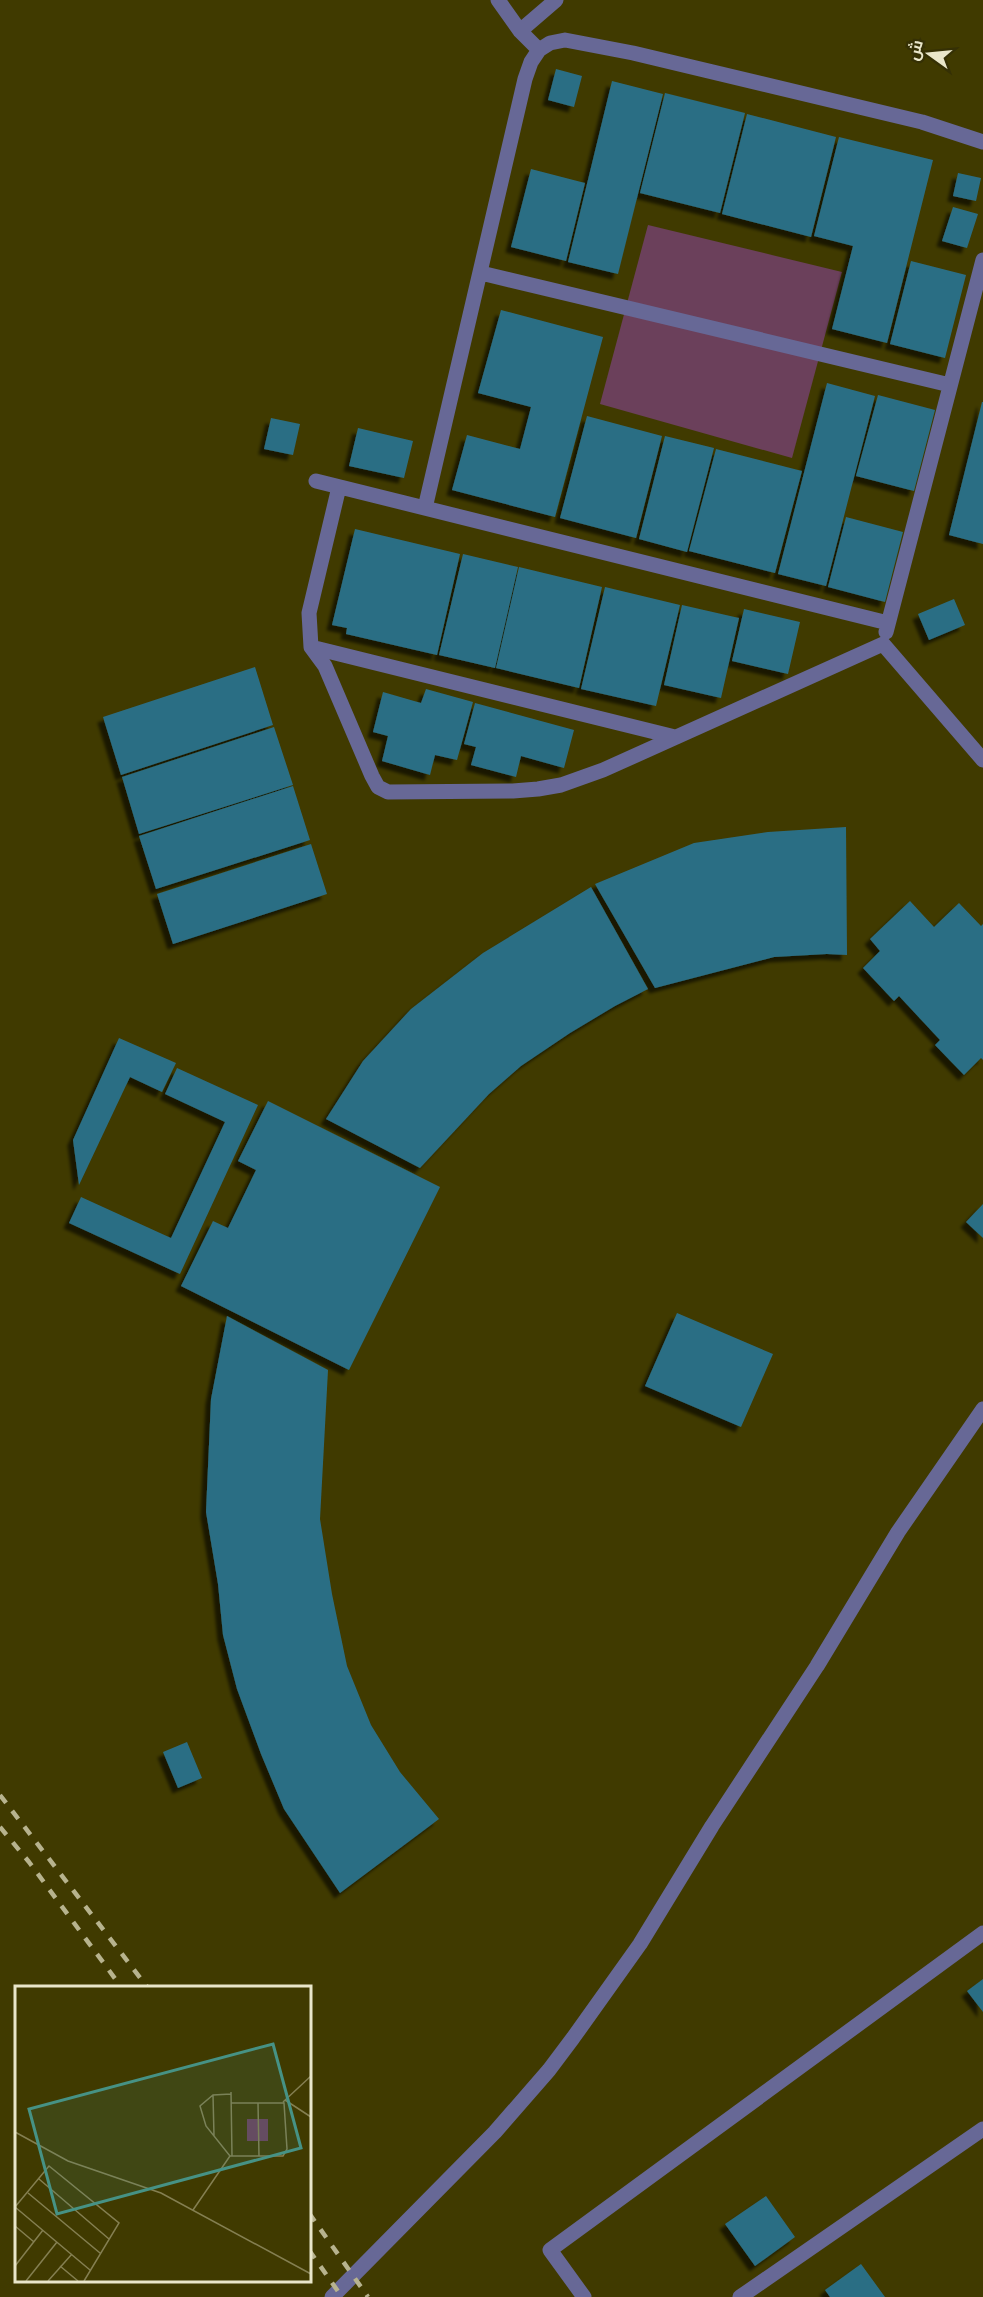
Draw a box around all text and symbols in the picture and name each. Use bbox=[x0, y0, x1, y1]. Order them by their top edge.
north arrow bbox=[899, 24, 959, 84]
text: ش bbox=[904, 38, 928, 63]
inset map bbox=[15, 1986, 310, 2282]

